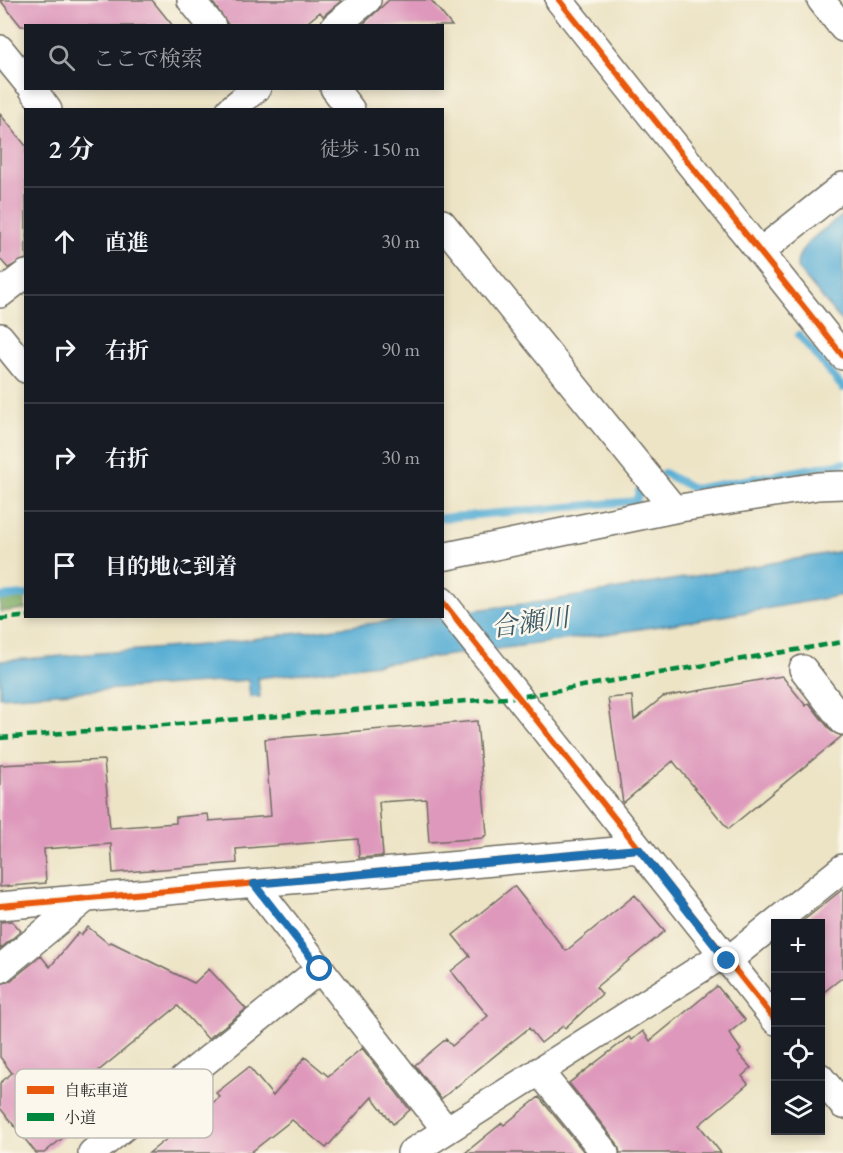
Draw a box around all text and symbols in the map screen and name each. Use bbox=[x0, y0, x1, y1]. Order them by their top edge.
search box bbox=[24, 24, 444, 90]
icon: search bbox=[45, 41, 78, 74]
text: ここで検索 bbox=[93, 44, 203, 73]
text: 2 分 bbox=[48, 132, 94, 166]
text: 徒歩 · 150 m bbox=[320, 136, 420, 162]
icon: ahead bbox=[48, 225, 81, 258]
text: 直進 bbox=[105, 228, 149, 257]
text: 30 m bbox=[381, 228, 420, 254]
icon: right bbox=[48, 333, 81, 366]
text: 右折 bbox=[105, 336, 149, 365]
text: 90 m bbox=[381, 336, 420, 362]
icon: right bbox=[48, 441, 81, 474]
text: 右折 bbox=[105, 444, 149, 473]
text: 30 m bbox=[381, 444, 420, 470]
icon: arrive bbox=[48, 549, 81, 582]
text: 目的地に到着 bbox=[105, 552, 237, 581]
water label: 合瀬川 bbox=[489, 599, 574, 644]
map controls bbox=[771, 919, 825, 1135]
button: + bbox=[771, 919, 825, 973]
route end bbox=[713, 947, 739, 973]
route start bbox=[306, 955, 332, 981]
button: − bbox=[771, 973, 825, 1027]
button: locate bbox=[771, 1027, 825, 1081]
legend bbox=[15, 1069, 213, 1138]
text: 自転車道 bbox=[64, 1080, 128, 1101]
button: layers bbox=[771, 1081, 825, 1135]
text: 小道 bbox=[64, 1107, 96, 1128]

